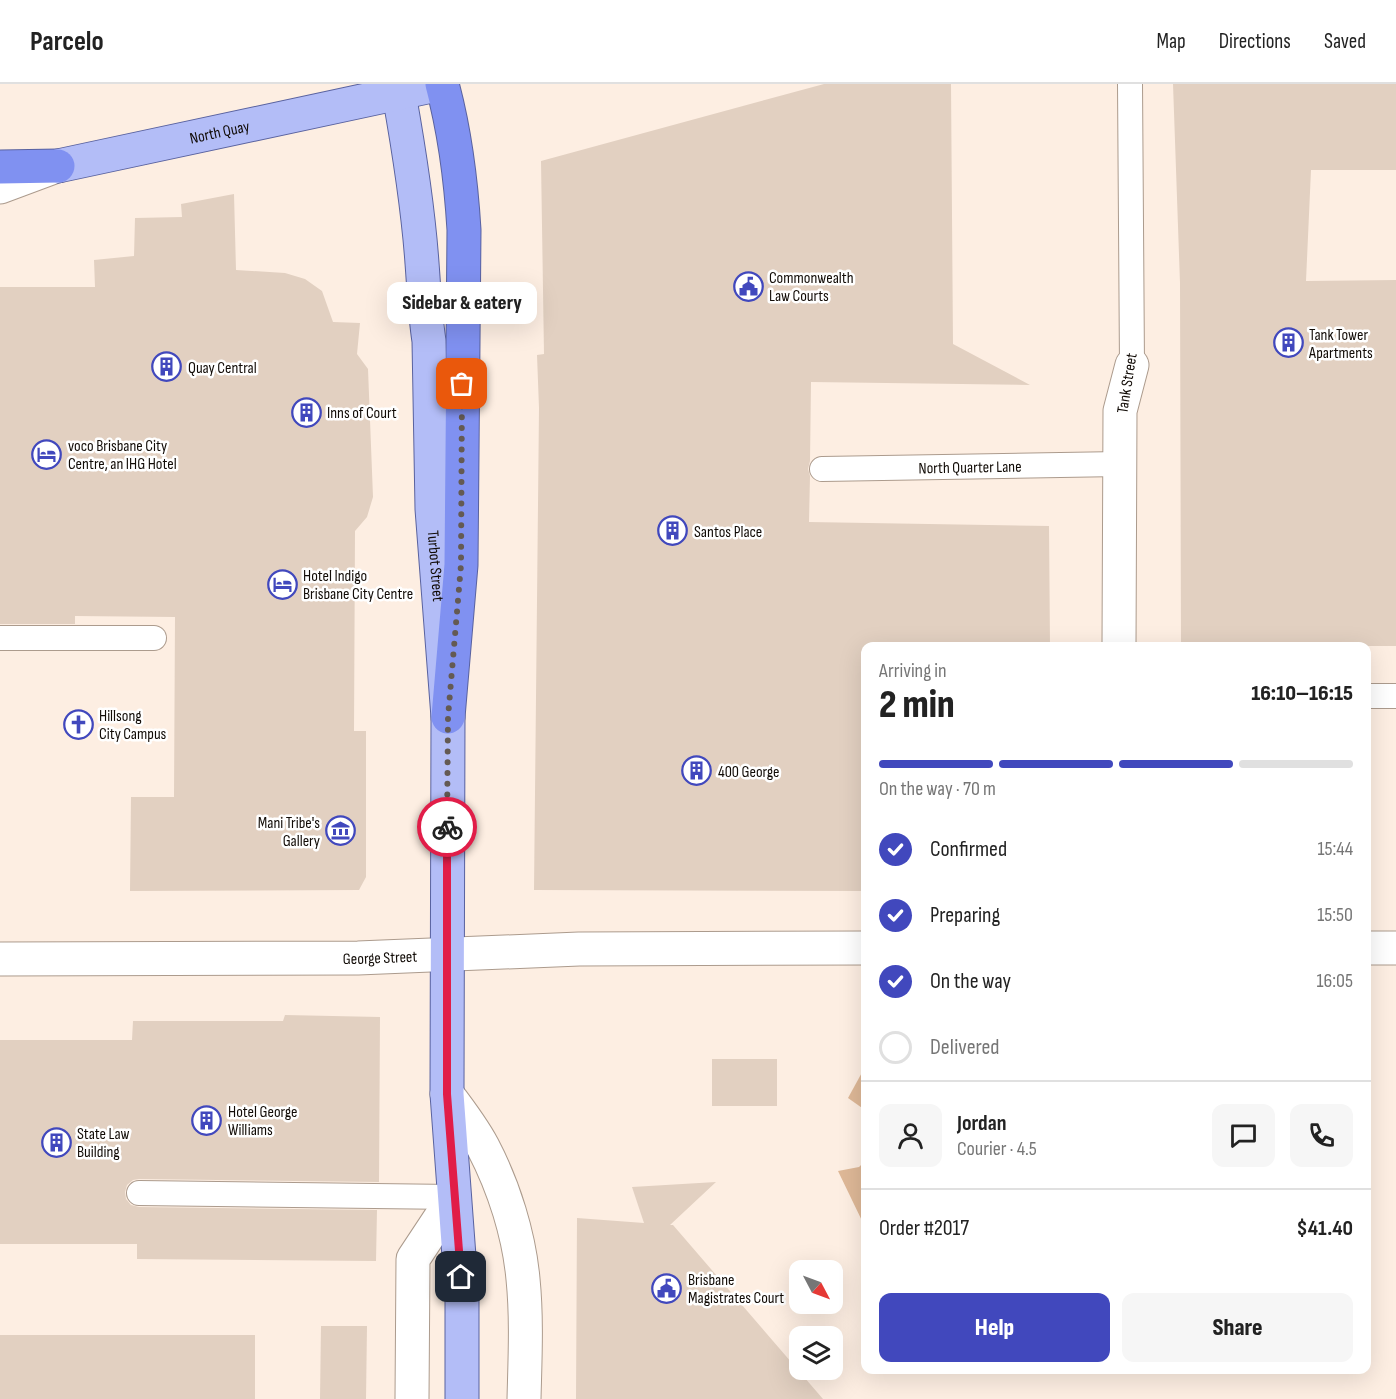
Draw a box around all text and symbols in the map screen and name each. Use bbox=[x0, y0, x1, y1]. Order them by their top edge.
text: Parcelo bbox=[30, 25, 104, 58]
text: Map bbox=[1156, 29, 1186, 54]
text: Directions bbox=[1219, 29, 1291, 54]
text: Saved bbox=[1324, 29, 1366, 54]
street label: North Quay bbox=[188, 117, 251, 149]
place label: Commonwealth Law Courts bbox=[769, 269, 854, 306]
public building icon: Commonwealth Law Courts bbox=[732, 270, 764, 302]
callout: Sidebar & eatery bbox=[387, 282, 537, 324]
text: Sidebar & eatery bbox=[402, 291, 522, 315]
place label: Tank Tower Apartments bbox=[1308, 326, 1373, 363]
building icon: Tank Tower Apartments bbox=[1272, 327, 1304, 359]
building icon: Quay Central bbox=[151, 351, 183, 383]
street label: Tank Street bbox=[1113, 352, 1142, 415]
pin bbox=[436, 358, 487, 409]
place label: Quay Central bbox=[188, 359, 257, 378]
icon: bag bbox=[445, 367, 478, 400]
building icon: Inns of Court bbox=[290, 396, 322, 428]
place label: Inns of Court bbox=[327, 404, 397, 423]
place label: voco Brisbane City Centre, an IHG Hotel bbox=[68, 437, 177, 474]
hotel icon: voco Brisbane City Centre, an IHG Hotel bbox=[31, 438, 63, 470]
street label: North Quarter Lane bbox=[918, 458, 1022, 478]
building icon: Santos Place bbox=[657, 515, 689, 547]
place label: Santos Place bbox=[694, 523, 762, 542]
street label: Turbot Street bbox=[423, 530, 447, 602]
place label: Hotel Indigo Brisbane City Centre bbox=[303, 567, 413, 604]
hotel icon: Hotel Indigo Brisbane City Centre bbox=[266, 568, 298, 600]
text: Arriving in bbox=[879, 659, 947, 683]
text: 16:10–16:15 bbox=[1251, 680, 1353, 707]
text: 2 min bbox=[879, 682, 955, 729]
place label: Hillsong City Campus bbox=[99, 707, 167, 744]
church icon: Hillsong City Campus bbox=[62, 708, 94, 740]
building icon: 400 George bbox=[681, 755, 713, 787]
place label: 400 George bbox=[718, 763, 780, 782]
text: On the way · 70 m bbox=[879, 777, 996, 801]
courier bbox=[417, 797, 477, 857]
icon: bike bbox=[431, 811, 464, 844]
place label: Mani Tribe's Gallery bbox=[258, 814, 320, 851]
museum icon: Mani Tribe's Gallery bbox=[325, 815, 357, 847]
icon: check bbox=[879, 833, 912, 866]
text: Confirmed bbox=[930, 836, 1007, 863]
text: 15:44 bbox=[1317, 837, 1353, 861]
icon: check bbox=[879, 899, 912, 932]
text: Preparing bbox=[930, 902, 1000, 929]
text: 15:50 bbox=[1317, 903, 1353, 927]
street label: George Street bbox=[343, 948, 418, 969]
icon: check bbox=[879, 965, 912, 998]
text: On the way bbox=[930, 968, 1011, 995]
text: 16:05 bbox=[1317, 969, 1353, 993]
text: Delivered bbox=[930, 1034, 999, 1061]
place label: Hotel George Williams bbox=[228, 1103, 297, 1140]
building icon: Hotel George Williams bbox=[191, 1104, 223, 1136]
button: person bbox=[879, 1104, 942, 1167]
button: chat bbox=[1212, 1104, 1275, 1167]
button: phone bbox=[1290, 1104, 1353, 1167]
text: Jordan bbox=[957, 1110, 1006, 1137]
place label: State Law Building bbox=[77, 1125, 130, 1162]
building icon: State Law Building bbox=[40, 1126, 72, 1158]
text: Courier · 4.5 bbox=[957, 1137, 1037, 1161]
text: Order #2017 bbox=[879, 1215, 969, 1242]
text: $41.40 bbox=[1296, 1215, 1353, 1242]
pin bbox=[435, 1251, 486, 1302]
icon: home bbox=[444, 1260, 477, 1293]
north arrow bbox=[789, 1260, 843, 1314]
map controls bbox=[789, 1260, 843, 1380]
place label: Brisbane Magistrates Court bbox=[688, 1271, 784, 1308]
public building icon: Brisbane Magistrates Court bbox=[651, 1272, 683, 1304]
button: Help bbox=[879, 1293, 1110, 1362]
button: Share bbox=[1122, 1293, 1353, 1362]
button: layers bbox=[789, 1326, 843, 1380]

